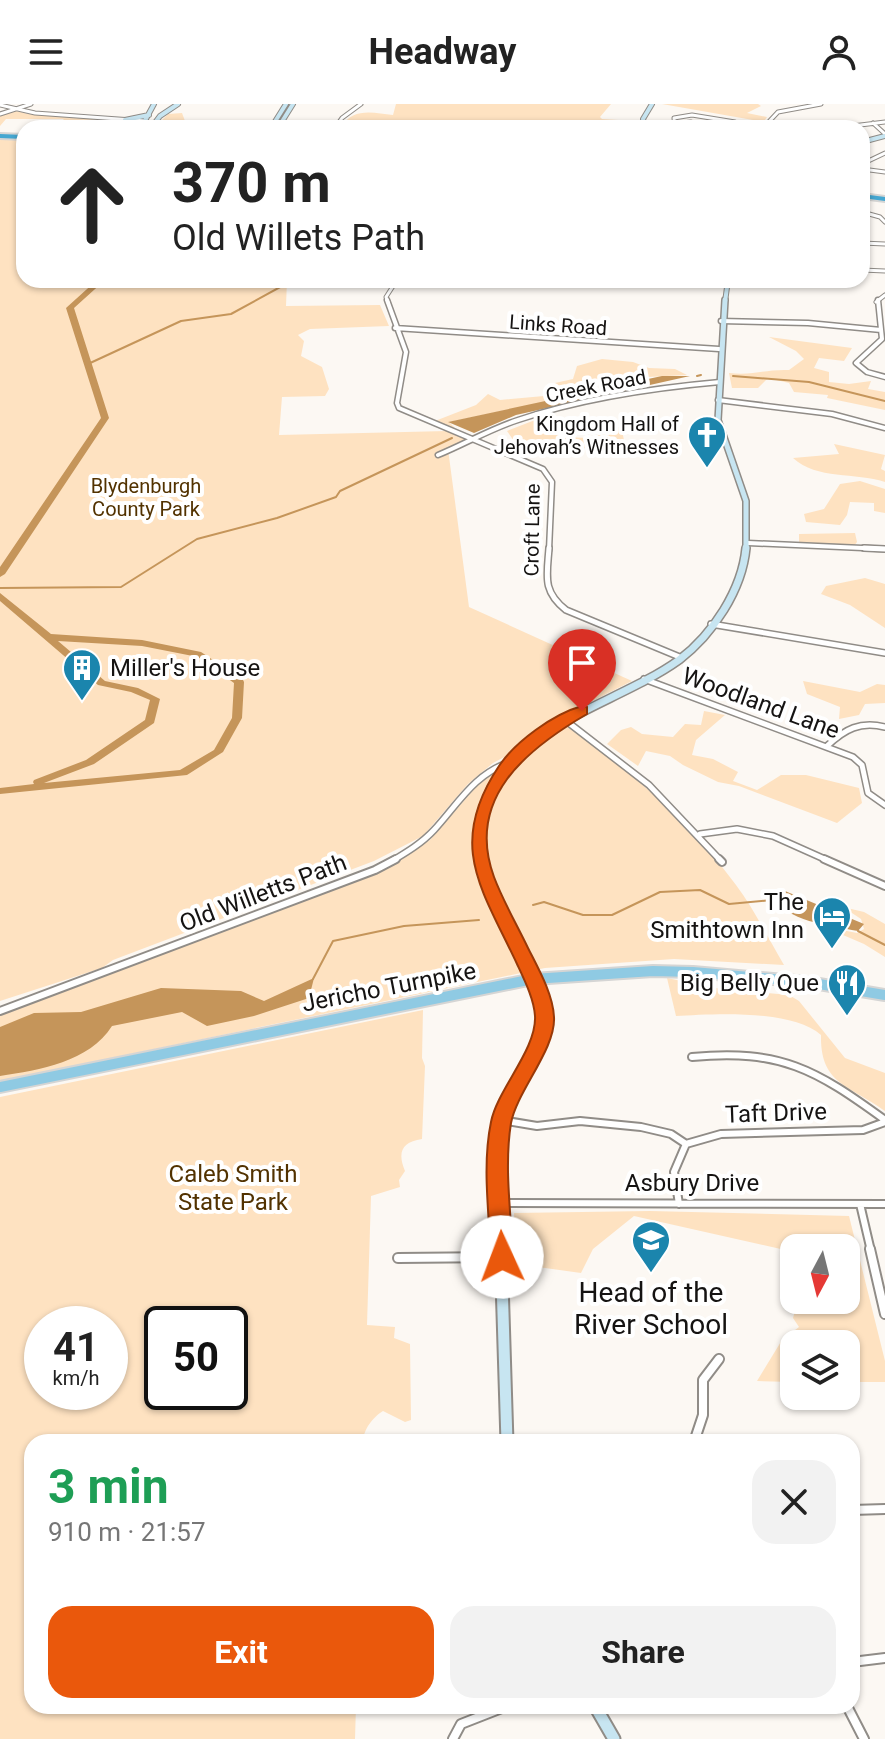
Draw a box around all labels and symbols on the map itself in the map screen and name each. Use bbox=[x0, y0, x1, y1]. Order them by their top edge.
street label: Links Road bbox=[508, 310, 608, 340]
street label: Creek Road bbox=[544, 365, 648, 407]
place label: Kingdom Hall of Jehovah’s Witnesses bbox=[494, 412, 679, 459]
church icon: Kingdom Hall of Jehovah’s Witnesses bbox=[686, 414, 728, 469]
park label: Blydenburgh County Park bbox=[91, 474, 201, 521]
street label: Croft Lane bbox=[519, 483, 545, 577]
pin bbox=[548, 629, 616, 711]
building icon: Miller's House bbox=[61, 647, 103, 702]
place label: Miller's House bbox=[110, 654, 260, 682]
street label: Woodland Lane bbox=[678, 662, 844, 744]
street label: Old Willetts Path bbox=[176, 848, 350, 938]
place label: The Smithtown Inn bbox=[650, 888, 804, 944]
hotel icon: The Smithtown Inn bbox=[811, 895, 853, 950]
street label: Jericho Turnpike bbox=[300, 956, 478, 1018]
restaurant icon: Big Belly Que bbox=[826, 962, 868, 1017]
place label: Big Belly Que bbox=[680, 969, 819, 997]
street label: Taft Drive bbox=[724, 1097, 828, 1129]
park label: Caleb Smith State Park bbox=[169, 1160, 297, 1216]
street label: Asbury Drive bbox=[625, 1169, 759, 1197]
position arrow bbox=[460, 1215, 544, 1299]
school or university icon: Head of the River School bbox=[630, 1219, 672, 1274]
north arrow bbox=[780, 1234, 860, 1314]
place label: Head of the River School bbox=[574, 1276, 728, 1341]
speed limit sign: 50 bbox=[144, 1306, 248, 1410]

